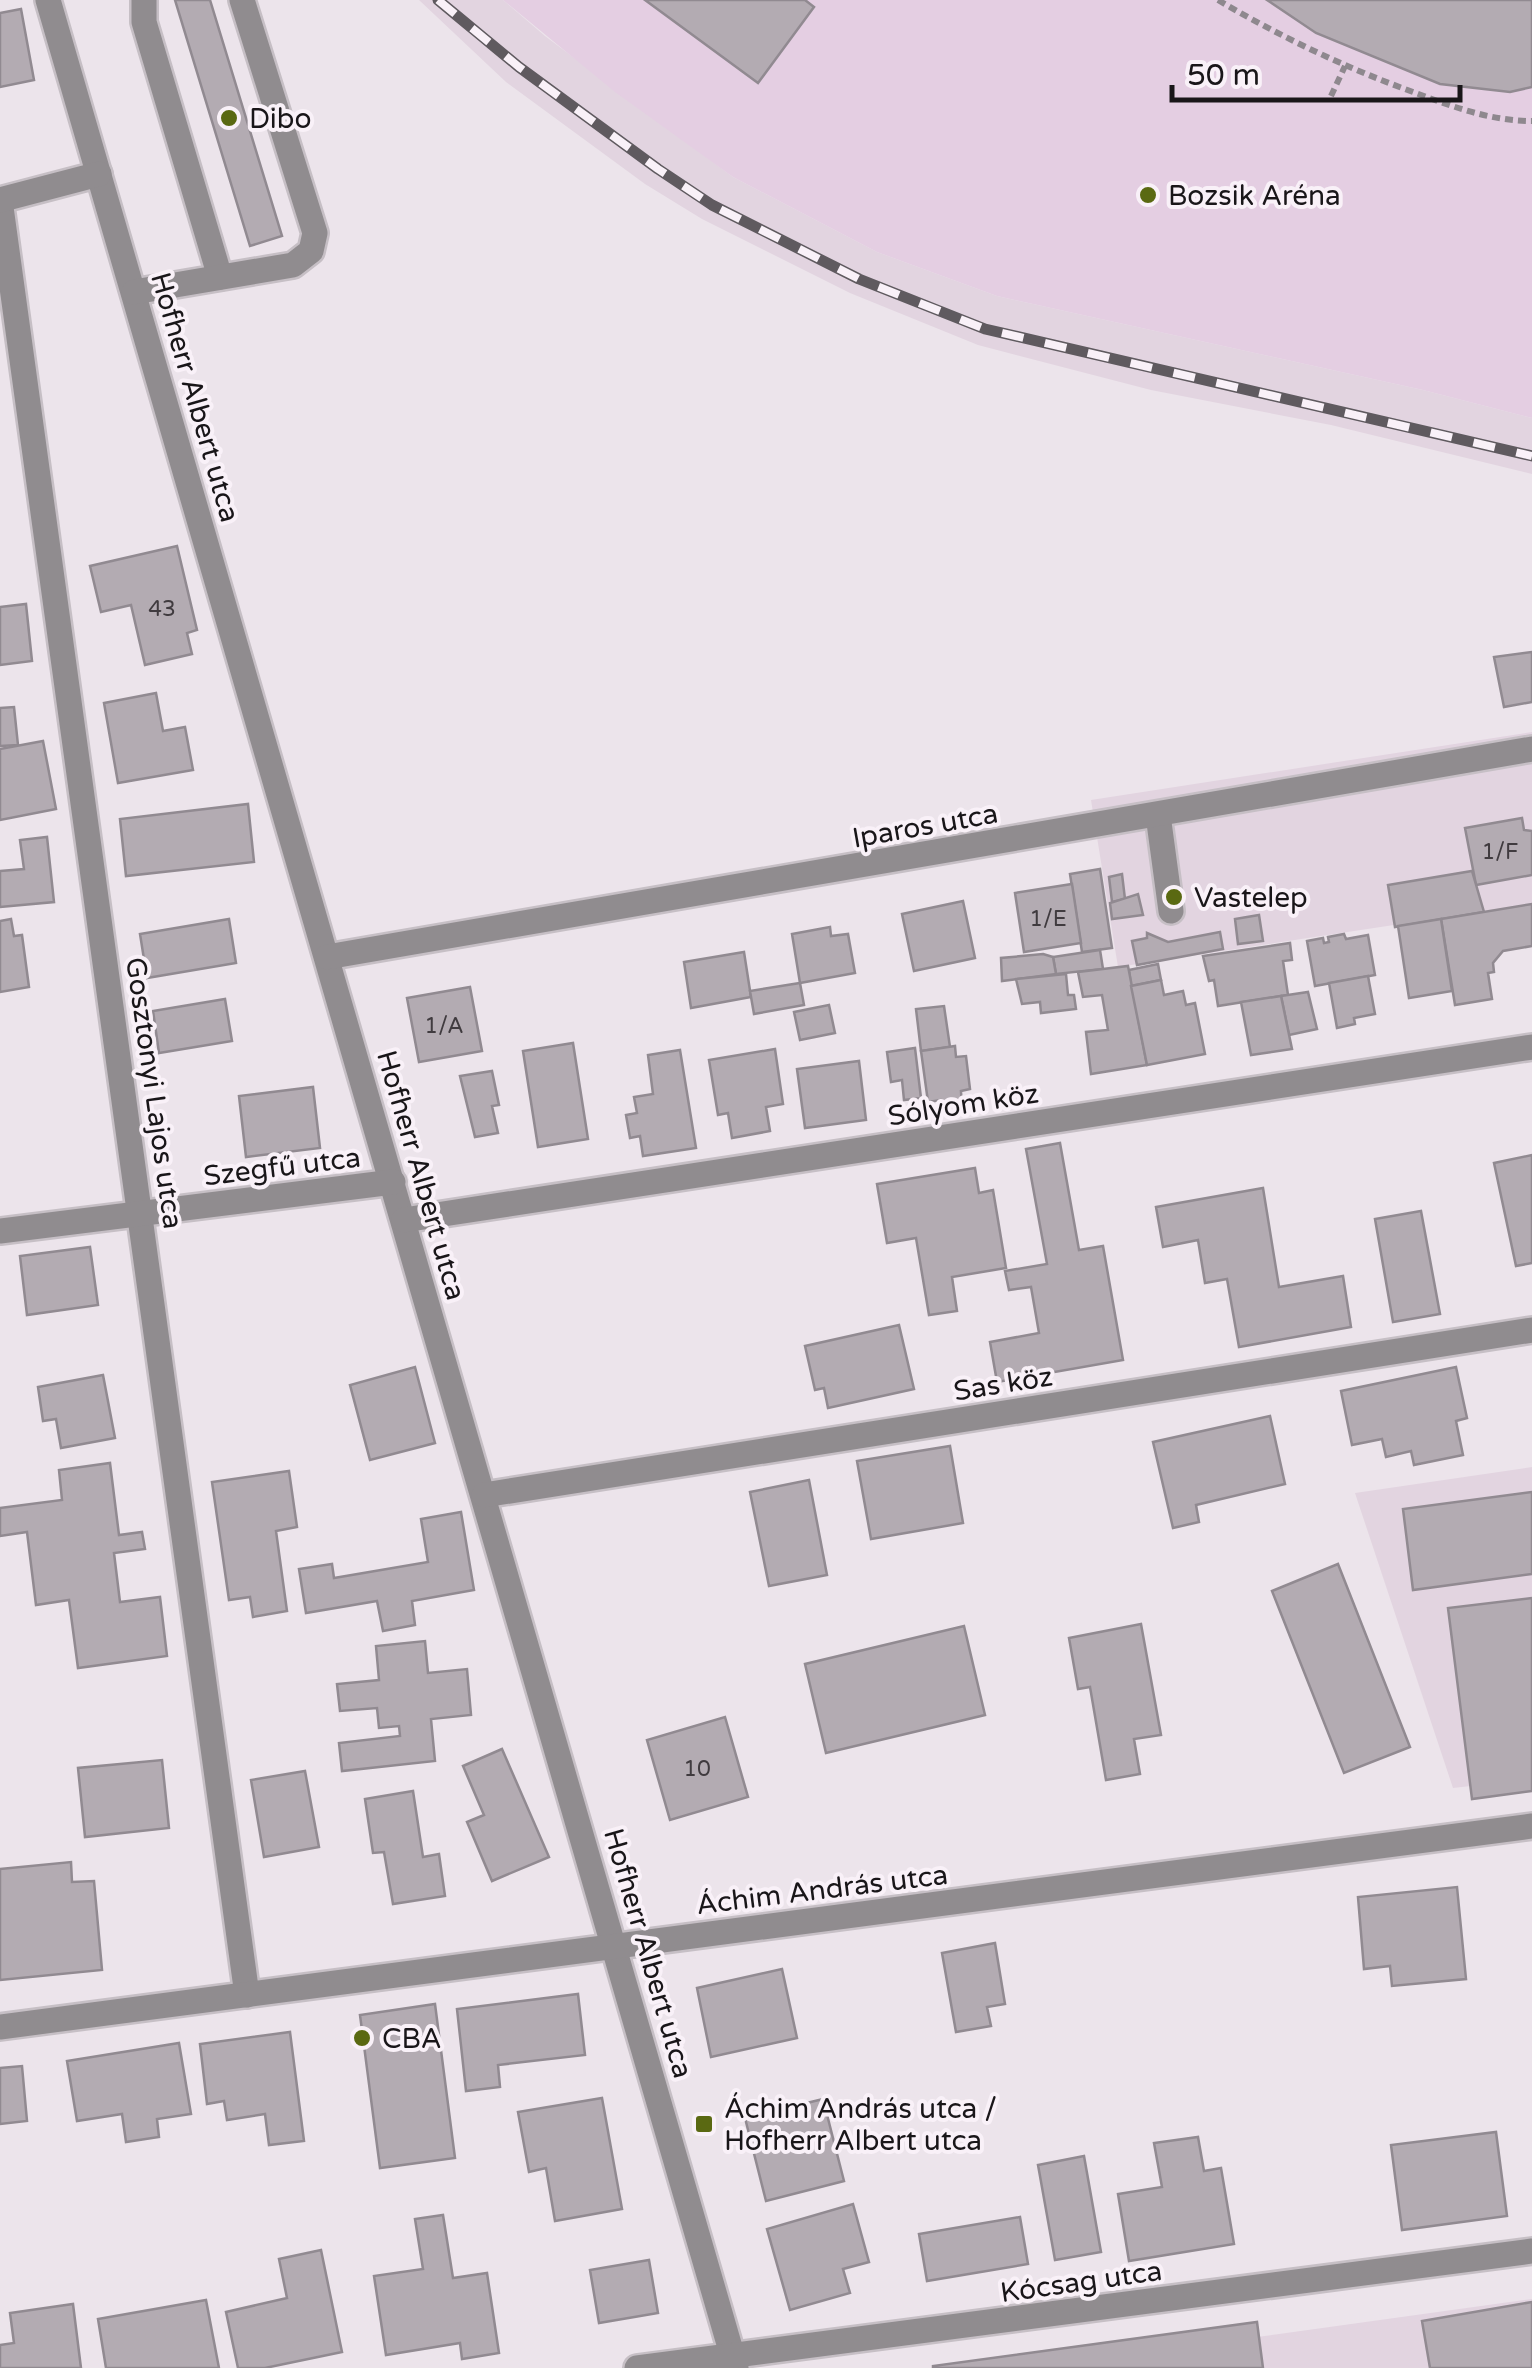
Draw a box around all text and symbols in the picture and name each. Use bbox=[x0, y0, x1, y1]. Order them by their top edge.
scale bar bbox=[1172, 40, 1460, 102]
text: 50 m bbox=[1187, 57, 1260, 94]
place label: Dibo bbox=[249, 102, 311, 136]
marker: Dibo bbox=[218, 107, 240, 129]
place label: Bozsik Aréna bbox=[1168, 179, 1341, 213]
marker: Bozsik Aréna bbox=[1137, 184, 1159, 206]
street label: Hofherr Albert utca bbox=[143, 269, 247, 526]
house number: 43 bbox=[148, 596, 176, 622]
street label: Iparos utca bbox=[850, 796, 1001, 856]
house number: 1/F bbox=[1482, 839, 1518, 865]
place label: Vastelep bbox=[1194, 881, 1308, 915]
marker: Vastelep bbox=[1163, 886, 1185, 908]
house number: 1/E bbox=[1029, 906, 1067, 932]
street label: Gosztonyi Lajos utca bbox=[118, 955, 190, 1231]
house number: 1/A bbox=[424, 1013, 464, 1039]
street label: Hofherr Albert utca bbox=[369, 1047, 473, 1304]
street label: Sólyom köz bbox=[885, 1076, 1041, 1134]
street label: Szegfű utca bbox=[202, 1140, 363, 1193]
street label: Sas köz bbox=[951, 1359, 1055, 1409]
house number: 10 bbox=[683, 1756, 711, 1782]
street label: Hofherr Albert utca bbox=[596, 1825, 700, 2082]
street label: Áchim András utca bbox=[694, 1858, 950, 1922]
place label: CBA bbox=[382, 2022, 442, 2056]
marker: CBA bbox=[351, 2027, 373, 2049]
place label: Áchim András utca / Hofherr Albert utca bbox=[724, 2092, 997, 2158]
marker: Áchim András utca / Hofherr Albert utca bbox=[693, 2113, 715, 2135]
street label: Kócsag utca bbox=[998, 2254, 1164, 2310]

